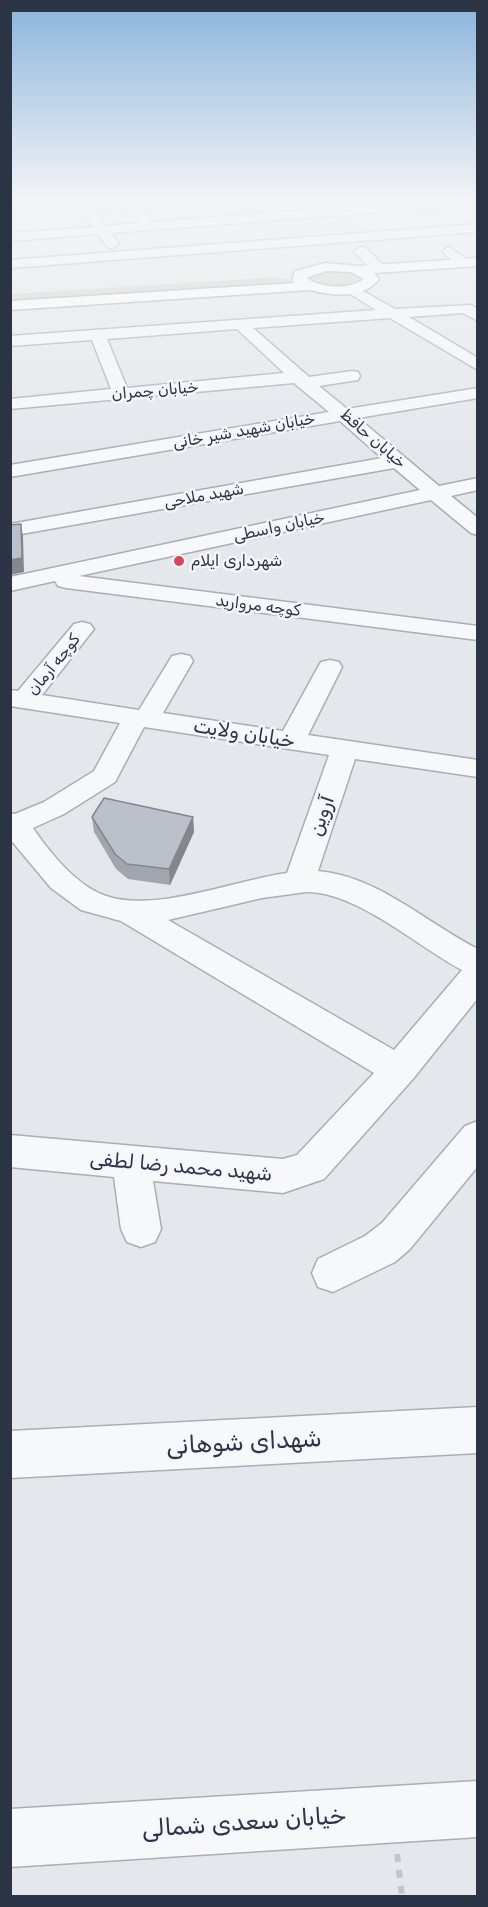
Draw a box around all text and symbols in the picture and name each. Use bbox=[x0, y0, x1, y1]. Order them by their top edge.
street label: خیابان چمران bbox=[111, 378, 199, 404]
street label: خیابان حافظ bbox=[336, 405, 410, 473]
street label: خیابان شهید شیر خانی bbox=[171, 409, 317, 453]
street label: شهید ملاحی bbox=[163, 480, 245, 512]
street label: خیابان واسطی bbox=[232, 508, 326, 546]
place label: شهرداری ایلام bbox=[191, 551, 283, 571]
marker: شهرداری ایلام bbox=[172, 554, 186, 568]
street label: کوچه مروارید bbox=[214, 591, 302, 621]
street label: کوچه آرمان bbox=[24, 631, 84, 699]
street label: خیابان ولایت bbox=[191, 714, 297, 754]
street label: آروین bbox=[304, 793, 340, 839]
street label: شهید محمد رضا لطفی bbox=[89, 1147, 273, 1187]
street label: شهدای شوهانی bbox=[165, 1425, 323, 1461]
street label: خیابان سعدی شمالی bbox=[141, 1801, 347, 1845]

